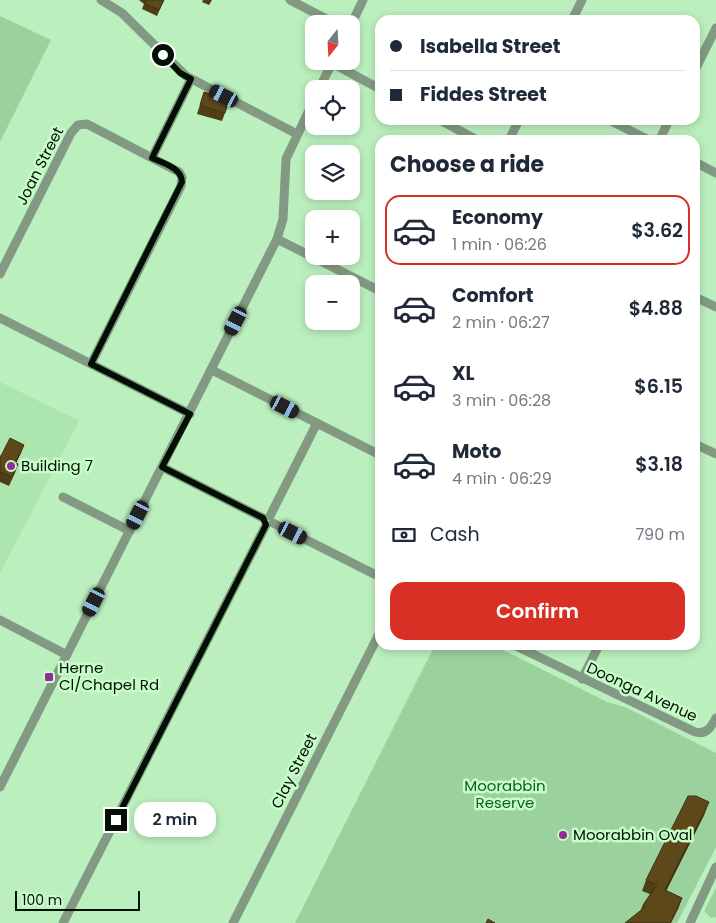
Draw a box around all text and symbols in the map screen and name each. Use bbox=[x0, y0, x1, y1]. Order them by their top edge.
north arrow bbox=[305, 15, 360, 70]
map controls bbox=[305, 15, 360, 330]
text: Isabella Street bbox=[420, 33, 561, 60]
route start bbox=[152, 44, 174, 66]
button: locate bbox=[305, 80, 360, 135]
text: Fiddes Street bbox=[420, 81, 547, 108]
car bbox=[207, 83, 240, 109]
street label: Joan Street bbox=[11, 123, 68, 209]
button: layers bbox=[305, 145, 360, 200]
text: Choose a ride bbox=[390, 149, 544, 180]
text: Economy bbox=[452, 204, 543, 231]
icon: car bbox=[392, 208, 437, 253]
button: + bbox=[305, 210, 360, 265]
text: $3.62 bbox=[631, 217, 683, 244]
text: 1 min · 06:26 bbox=[452, 233, 547, 256]
button: − bbox=[305, 275, 360, 330]
text: Comfort bbox=[452, 282, 534, 309]
icon: car bbox=[392, 286, 437, 331]
text: $4.88 bbox=[629, 295, 683, 322]
car bbox=[222, 304, 249, 338]
text: 2 min · 06:27 bbox=[452, 311, 550, 334]
text: XL bbox=[452, 360, 475, 387]
icon: car bbox=[392, 364, 437, 409]
text: $6.15 bbox=[634, 373, 683, 400]
text: 3 min · 06:28 bbox=[452, 389, 551, 412]
car bbox=[268, 394, 301, 420]
text: Moto bbox=[452, 438, 501, 465]
icon: car bbox=[392, 442, 437, 487]
text: $3.18 bbox=[635, 451, 683, 478]
place label: Building 7 bbox=[21, 455, 93, 476]
marker: Building 7 bbox=[5, 460, 17, 472]
text: 4 min · 06:29 bbox=[452, 467, 552, 490]
car bbox=[124, 498, 151, 532]
car bbox=[276, 520, 309, 546]
icon: cash bbox=[390, 521, 418, 549]
text: Cash bbox=[430, 521, 480, 548]
text: 790 m bbox=[635, 523, 685, 546]
button: Confirm bbox=[390, 582, 685, 640]
car bbox=[80, 585, 107, 619]
place label: Herne Cl/Chapel Rd bbox=[59, 657, 159, 695]
street label: Doonga Avenue bbox=[583, 657, 701, 726]
marker: Herne Cl/Chapel Rd bbox=[43, 671, 55, 683]
street label: Clay Street bbox=[266, 730, 321, 812]
park label: Moorabbin Reserve bbox=[464, 775, 546, 813]
callout: 2 min bbox=[134, 802, 216, 838]
text: 2 min bbox=[153, 808, 197, 831]
route end bbox=[105, 809, 127, 831]
place label: Moorabbin Oval bbox=[573, 824, 692, 845]
marker: Moorabbin Oval bbox=[557, 829, 569, 841]
scale bar bbox=[15, 888, 140, 911]
text: 100 m bbox=[22, 890, 62, 910]

